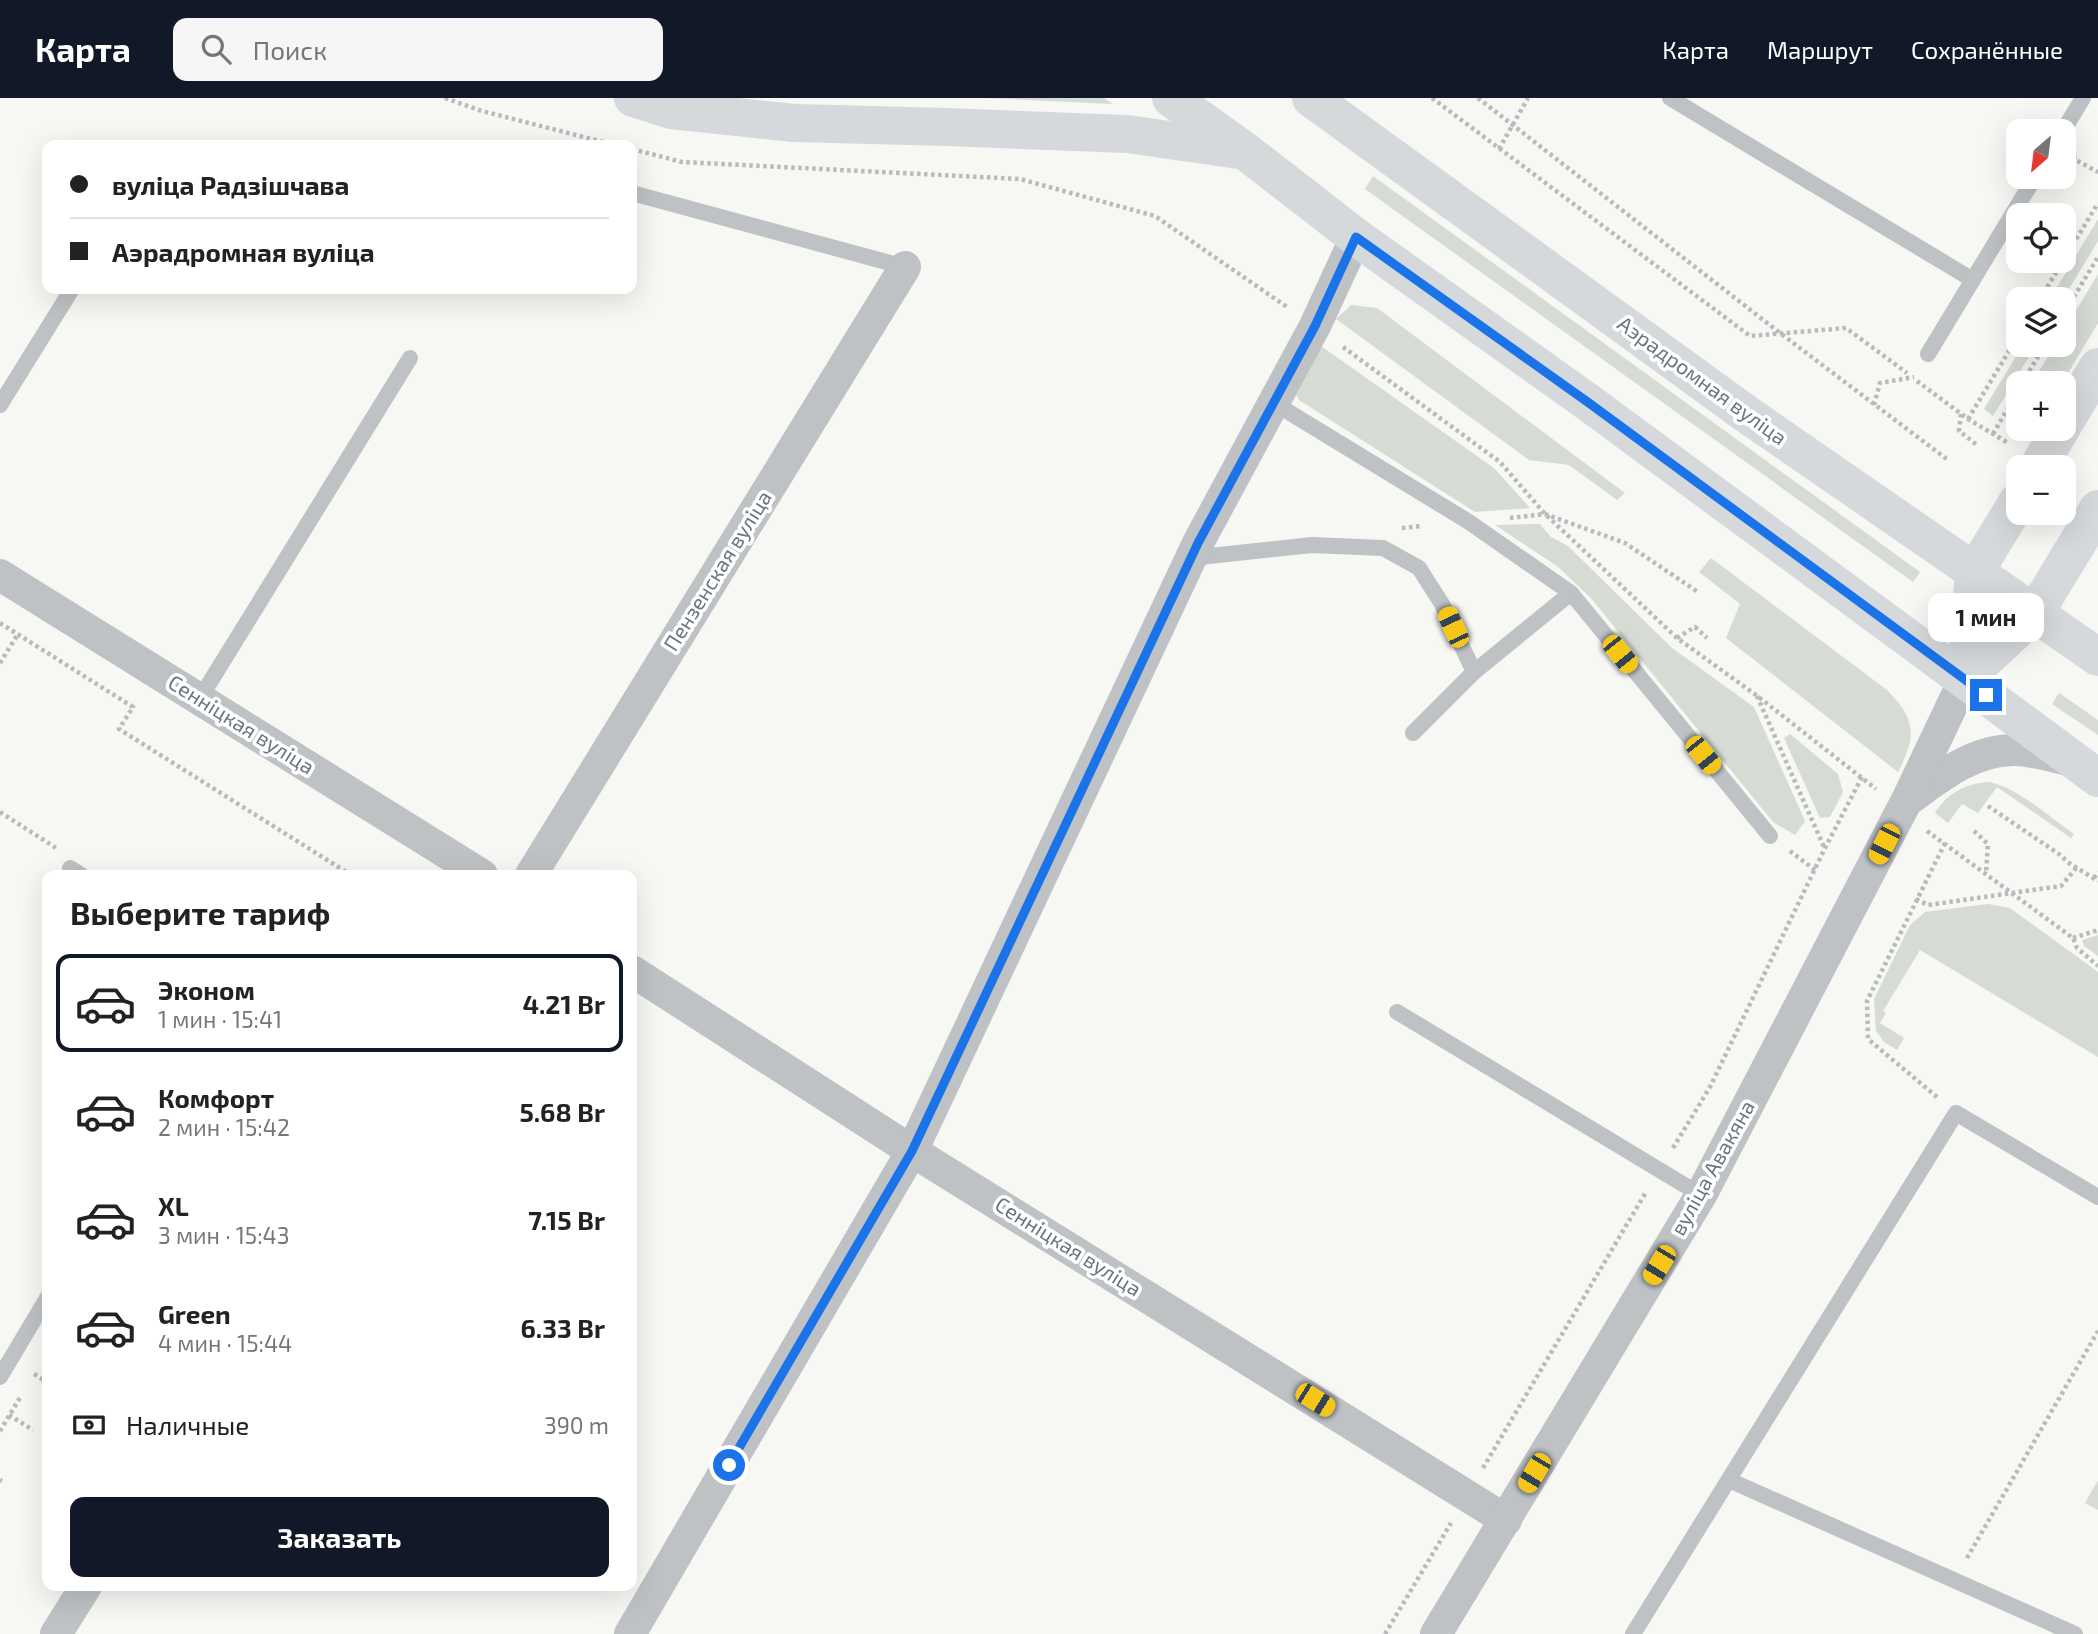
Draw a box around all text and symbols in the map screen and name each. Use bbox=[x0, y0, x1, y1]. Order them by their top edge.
search box bbox=[173, 18, 663, 81]
text: Карта bbox=[35, 29, 131, 69]
icon: search bbox=[197, 30, 235, 68]
text: Поиск bbox=[253, 34, 327, 65]
text: Карта bbox=[1662, 35, 1729, 64]
text: Маршрут bbox=[1767, 35, 1873, 64]
text: Сохранённые bbox=[1911, 35, 2063, 64]
north arrow bbox=[2006, 119, 2076, 189]
map controls bbox=[2006, 119, 2076, 525]
text: вуліца Радзішчава bbox=[112, 169, 349, 200]
button: locate bbox=[2006, 203, 2076, 273]
text: Аэрадромная вуліца bbox=[112, 236, 375, 267]
button: layers bbox=[2006, 287, 2076, 357]
street label: Аэрадромная вуліца bbox=[1613, 310, 1792, 450]
button: + bbox=[2006, 371, 2076, 441]
button: − bbox=[2006, 455, 2076, 525]
street label: Пензенская вуліца bbox=[657, 486, 777, 655]
callout: 1 мин bbox=[1928, 594, 2044, 642]
text: 1 мин bbox=[1956, 603, 2016, 631]
car bbox=[1435, 604, 1472, 650]
car bbox=[1599, 631, 1642, 677]
street label: Сенніцкая вуліца bbox=[164, 669, 319, 780]
route end bbox=[1970, 679, 2002, 711]
car bbox=[1682, 732, 1725, 778]
car bbox=[1866, 821, 1903, 867]
text: Выберите тариф bbox=[70, 893, 330, 931]
icon: car bbox=[74, 972, 137, 1035]
text: Эконом bbox=[158, 974, 255, 1005]
text: 4.21 Br bbox=[522, 988, 605, 1019]
text: 1 мин · 15:41 bbox=[158, 1005, 282, 1033]
icon: car bbox=[74, 1080, 137, 1143]
text: Комфорт bbox=[158, 1082, 274, 1113]
street label: вуліца Авакяна bbox=[1664, 1095, 1760, 1240]
text: 5.68 Br bbox=[519, 1096, 605, 1127]
text: 2 мин · 15:42 bbox=[158, 1113, 290, 1141]
icon: car bbox=[74, 1188, 137, 1251]
text: XL bbox=[158, 1190, 189, 1221]
street label: Сенніцкая вуліца bbox=[991, 1191, 1146, 1302]
text: 7.15 Br bbox=[528, 1204, 605, 1235]
text: 3 мин · 15:43 bbox=[158, 1221, 290, 1249]
car bbox=[1640, 1242, 1679, 1288]
icon: car bbox=[74, 1296, 137, 1359]
text: Green bbox=[158, 1298, 231, 1329]
text: 6.33 Br bbox=[520, 1312, 605, 1343]
text: 4 мин · 15:44 bbox=[158, 1329, 292, 1357]
car bbox=[1292, 1380, 1339, 1420]
icon: cash bbox=[70, 1406, 108, 1444]
text: Наличные bbox=[126, 1409, 249, 1440]
text: 390 m bbox=[544, 1411, 609, 1439]
route start bbox=[713, 1449, 745, 1481]
car bbox=[1515, 1450, 1554, 1496]
button: Заказать bbox=[70, 1497, 609, 1577]

